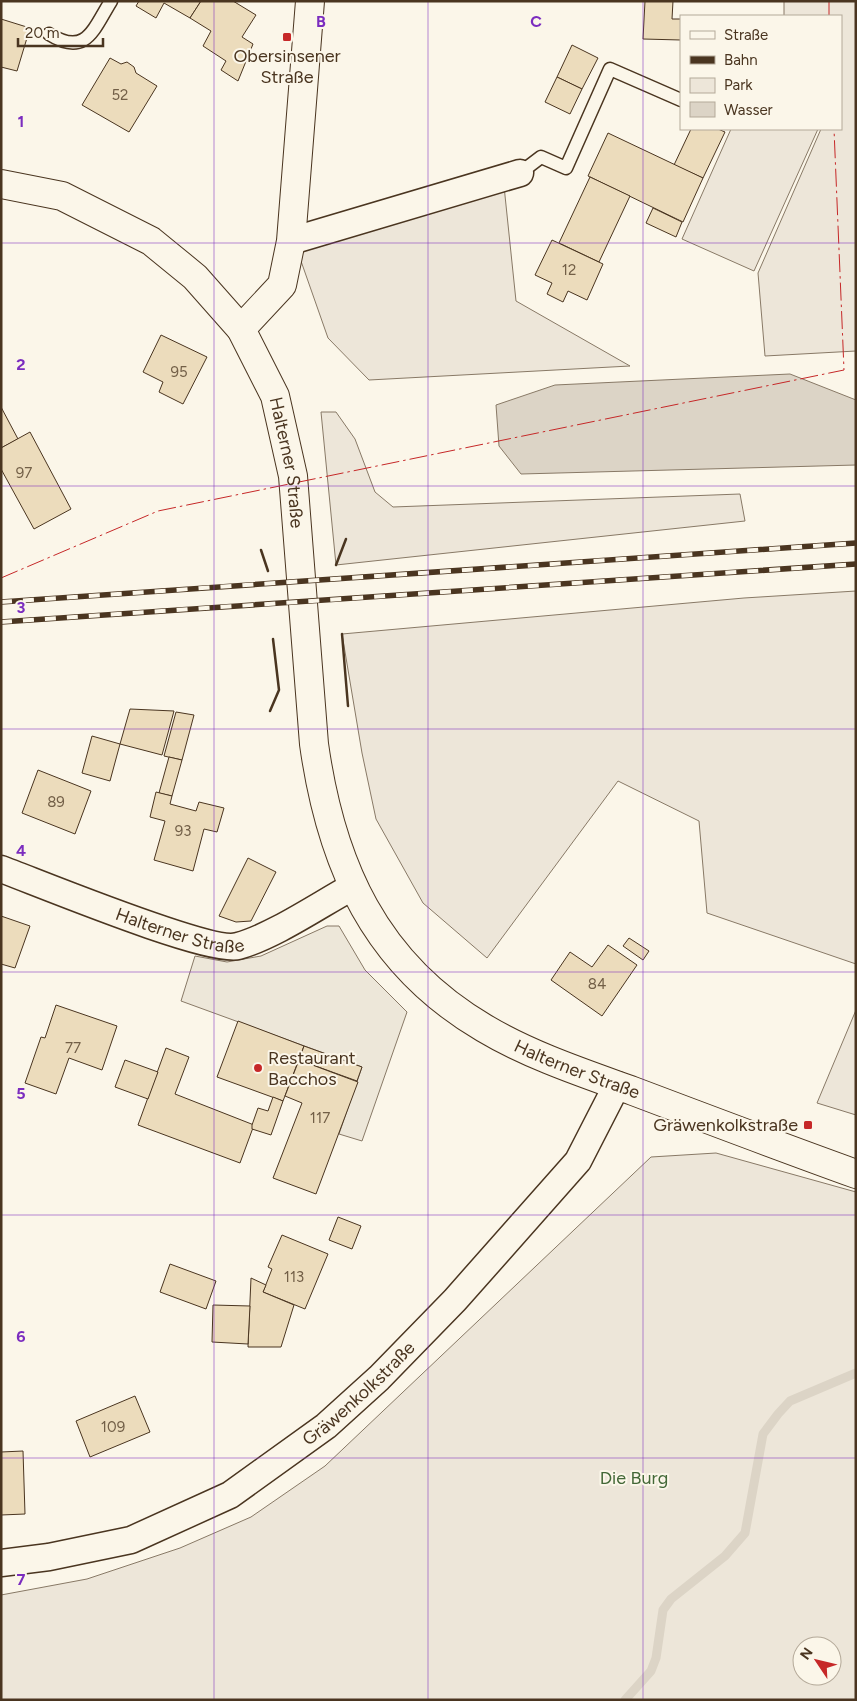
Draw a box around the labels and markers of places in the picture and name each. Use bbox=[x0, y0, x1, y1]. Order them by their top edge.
marker: Obersinsener Straße bbox=[281, 31, 293, 43]
place label: Obersinsener Straße bbox=[233, 45, 341, 88]
place label: Restaurant Bacchos bbox=[268, 1047, 356, 1090]
marker: Restaurant Bacchos bbox=[252, 1062, 264, 1074]
place label: Gräwenkolkstraße bbox=[653, 1114, 798, 1136]
marker: Gräwenkolkstraße bbox=[802, 1119, 814, 1131]

